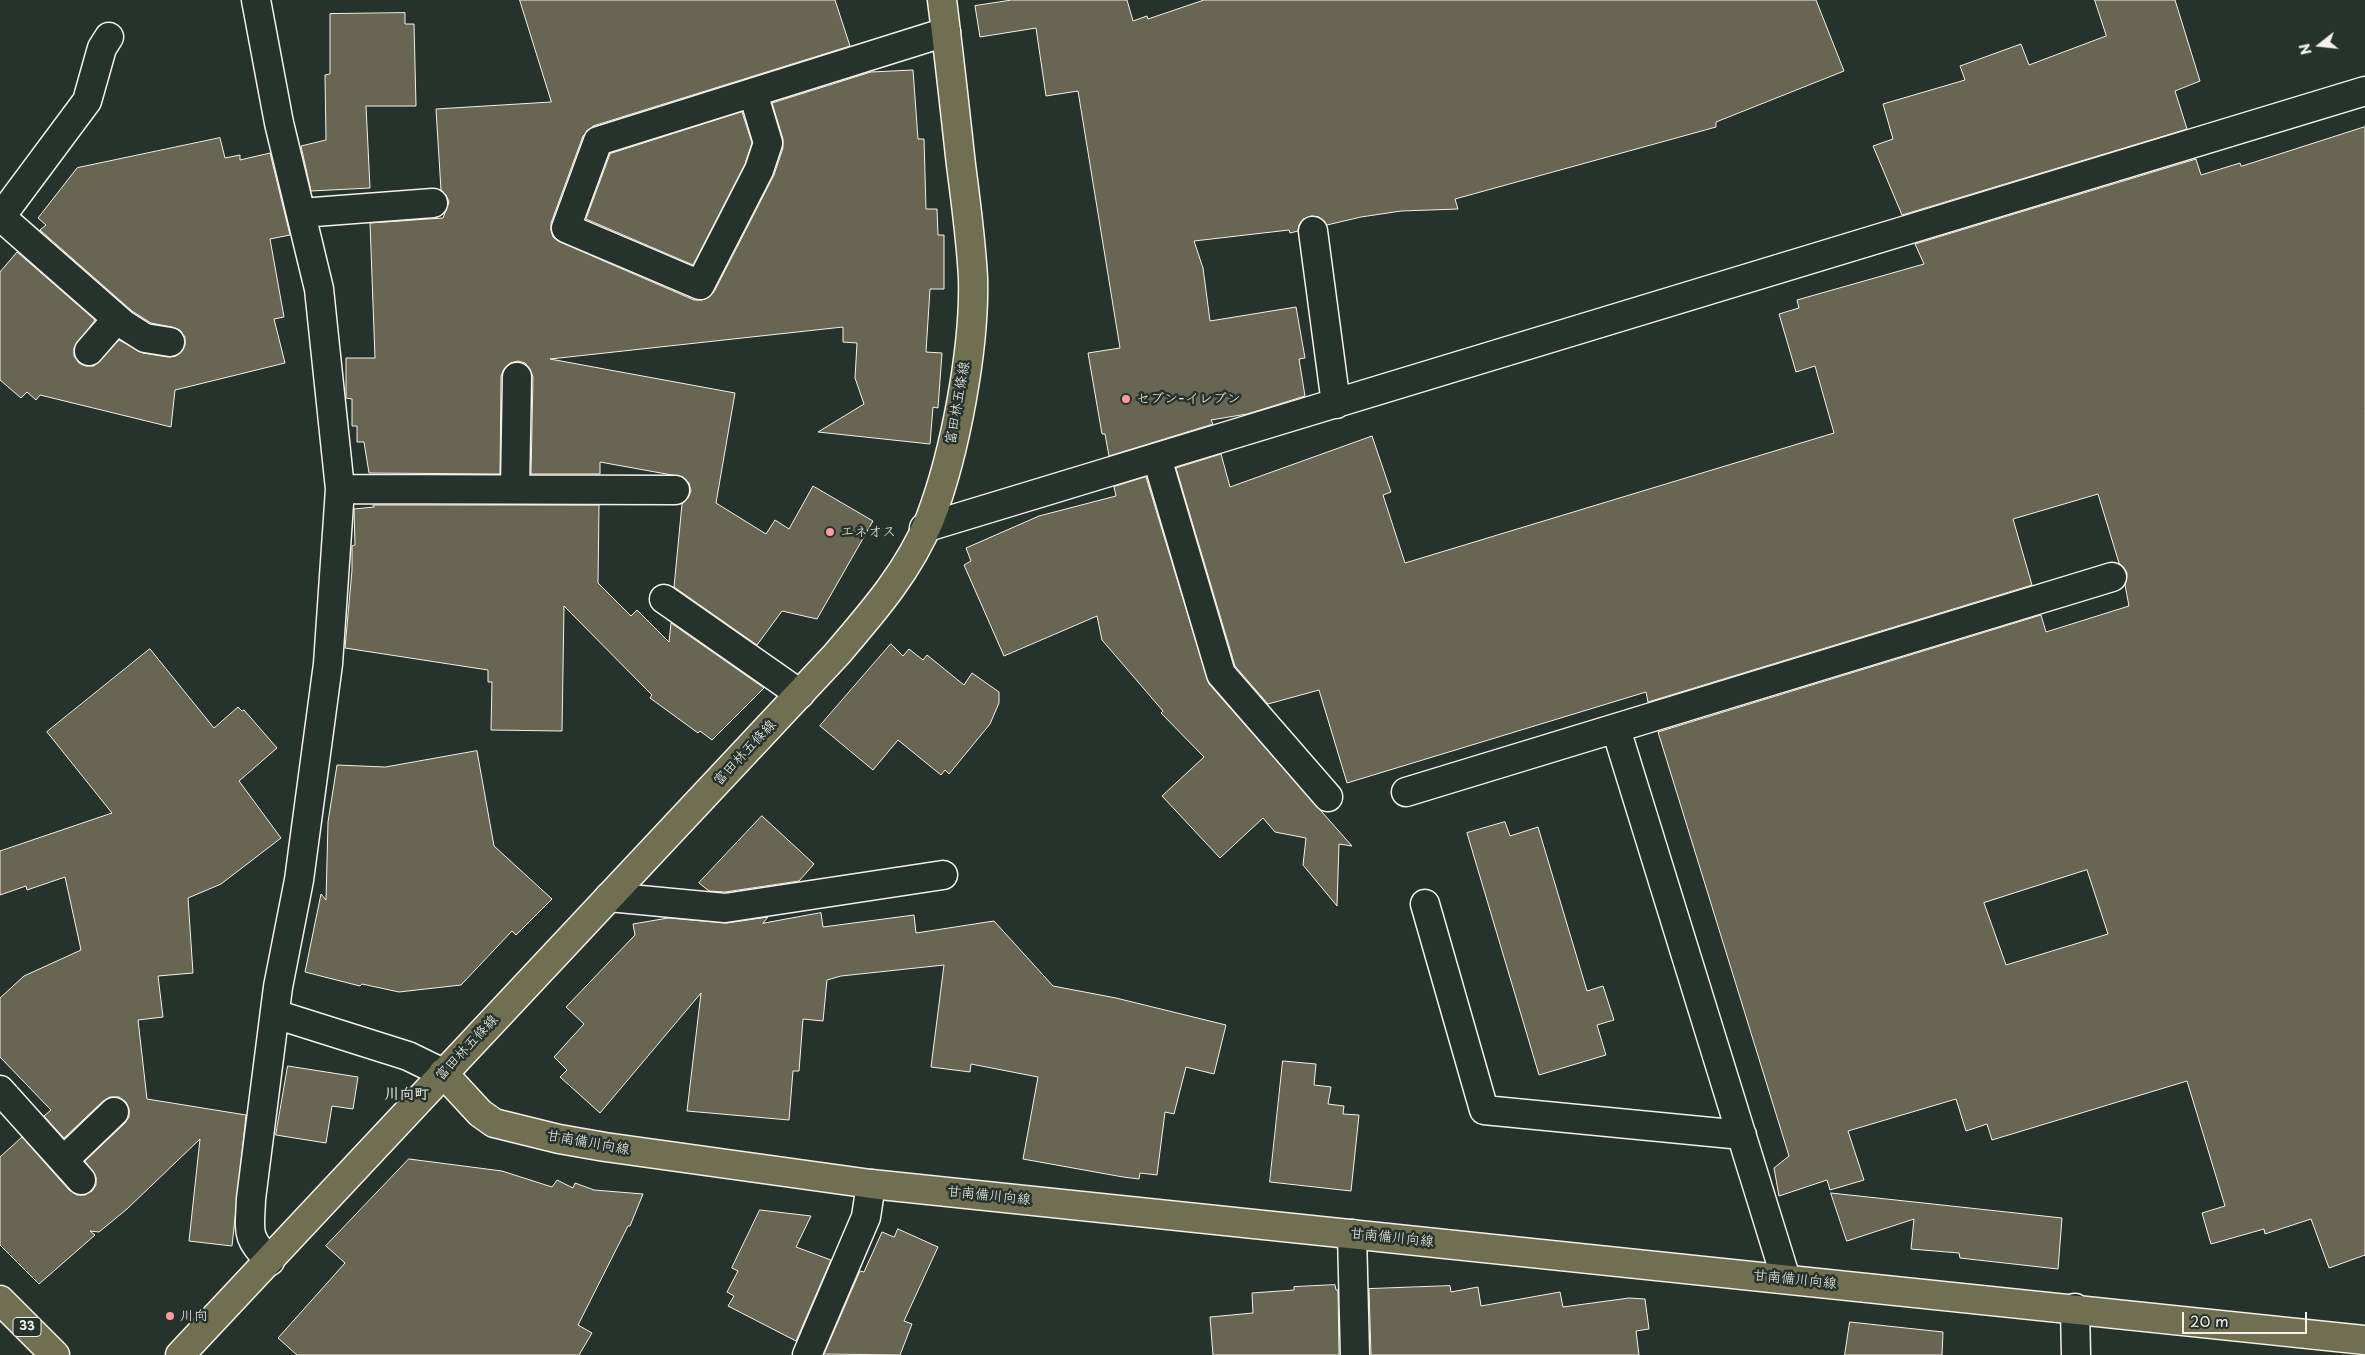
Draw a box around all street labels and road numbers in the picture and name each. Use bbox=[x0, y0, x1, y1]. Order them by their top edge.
street label: 富田林五條線 bbox=[942, 360, 974, 446]
street label: 富田林五條線 bbox=[710, 717, 780, 789]
street label: 富田林五條線 bbox=[432, 1012, 502, 1084]
street label: 甘南備川向線 bbox=[545, 1127, 631, 1159]
street label: 甘南備川向線 bbox=[946, 1183, 1032, 1209]
street label: 甘南備川向線 bbox=[1349, 1225, 1435, 1251]
street label: 甘南備川向線 bbox=[1752, 1267, 1838, 1293]
road number: 33 bbox=[13, 1318, 41, 1336]

